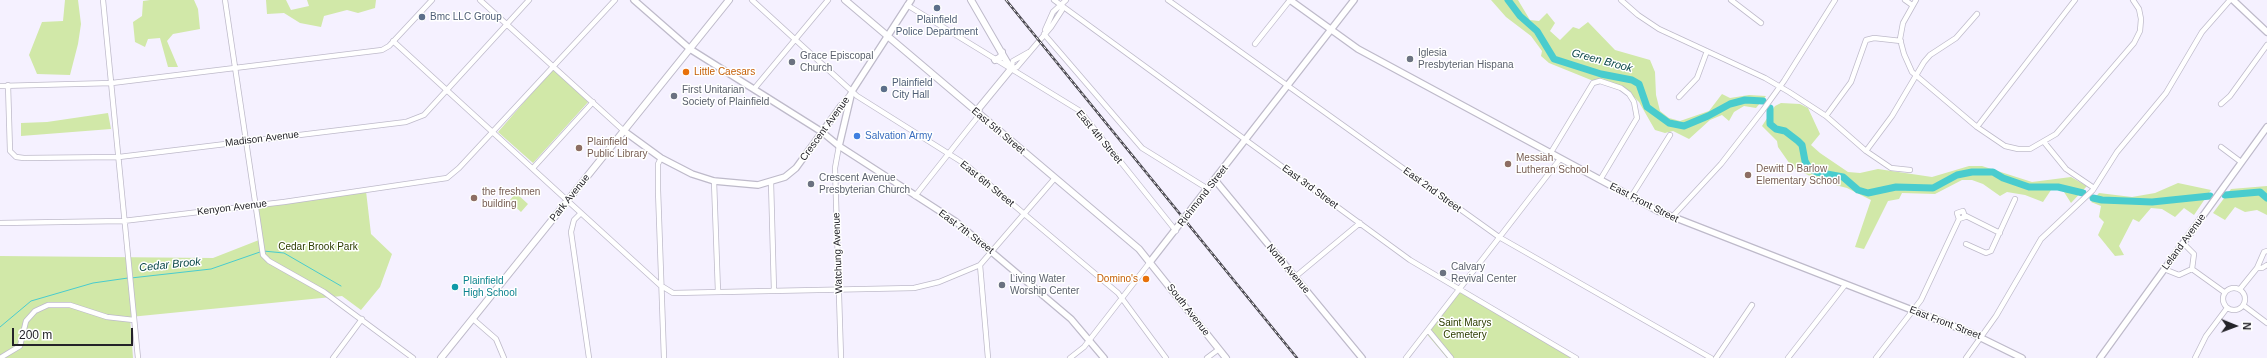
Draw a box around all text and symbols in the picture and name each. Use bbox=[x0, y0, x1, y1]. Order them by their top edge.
marker: Plainfield Police Department bbox=[932, 3, 942, 13]
place label: Bmc LLC Group bbox=[430, 11, 502, 23]
marker: Bmc LLC Group bbox=[417, 12, 427, 22]
place label: Plainfield Police Department bbox=[896, 14, 978, 38]
place label: Iglesia Presbyterian Hispana bbox=[1418, 47, 1514, 70]
water label: Green Brook bbox=[1570, 47, 1634, 75]
place label: Grace Episcopal Church bbox=[800, 50, 873, 74]
marker: Iglesia Presbyterian Hispana bbox=[1405, 54, 1415, 64]
marker: Grace Episcopal Church bbox=[787, 57, 797, 67]
place label: Little Caesars bbox=[694, 66, 755, 78]
marker: Little Caesars bbox=[681, 67, 691, 77]
place label: Plainfield City Hall bbox=[892, 77, 933, 100]
place label: First Unitarian Society of Plainfield bbox=[682, 84, 769, 108]
marker: Plainfield City Hall bbox=[879, 84, 889, 94]
marker: First Unitarian Society of Plainfield bbox=[669, 91, 679, 101]
street label: Crescent Avenue bbox=[798, 95, 852, 163]
street label: East 5th Street bbox=[969, 105, 1027, 157]
street label: East 4th Street bbox=[1073, 108, 1125, 166]
street label: Madison Avenue bbox=[224, 129, 300, 149]
place label: Salvation Army bbox=[865, 130, 932, 142]
marker: Salvation Army bbox=[852, 131, 862, 141]
place label: Plainfield Public Library bbox=[587, 136, 648, 160]
marker: Plainfield Public Library bbox=[574, 143, 584, 153]
place label: Messiah Lutheran School bbox=[1516, 152, 1589, 176]
street label: East 6th Street bbox=[958, 159, 1016, 209]
marker: Messiah Lutheran School bbox=[1503, 159, 1513, 169]
street label: Richmond Street bbox=[1175, 163, 1231, 229]
street label: East 3rd Street bbox=[1279, 163, 1341, 211]
place label: Dewitt D Barlow Elementary School bbox=[1756, 163, 1840, 186]
street label: East 2nd Street bbox=[1401, 165, 1463, 215]
marker: Dewitt D Barlow Elementary School bbox=[1743, 170, 1753, 180]
street label: Park Avenue bbox=[547, 172, 593, 224]
place label: Crescent Avenue Presbyterian Church bbox=[819, 172, 910, 196]
marker: Crescent Avenue Presbyterian Church bbox=[806, 179, 816, 189]
street label: East Front Street bbox=[1608, 180, 1680, 226]
place label: the freshmen building bbox=[482, 186, 540, 210]
marker: the freshmen building bbox=[469, 193, 479, 203]
street label: Kenyon Avenue bbox=[196, 198, 268, 218]
street label: East 7th Street bbox=[936, 207, 996, 257]
street label: Watchung Avenue bbox=[831, 212, 845, 294]
street label: Leland Avenue bbox=[2160, 212, 2208, 272]
park label: Cedar Brook Park bbox=[278, 241, 358, 253]
street label: North Avenue bbox=[1264, 242, 1312, 296]
water label: Cedar Brook bbox=[139, 255, 201, 275]
place label: Calvary Revival Center bbox=[1451, 261, 1517, 284]
marker: Calvary Revival Center bbox=[1438, 268, 1448, 278]
place label: Living Water Worship Center bbox=[1010, 273, 1079, 296]
place label: Domino's bbox=[1097, 273, 1138, 285]
marker: Domino's bbox=[1141, 274, 1151, 284]
place label: Plainfield High School bbox=[463, 275, 517, 298]
marker: Living Water Worship Center bbox=[997, 280, 1007, 290]
marker: Plainfield High School bbox=[450, 282, 460, 292]
street label: South Avenue bbox=[1164, 282, 1212, 338]
street label: East Front Street bbox=[1908, 304, 1982, 342]
north arrow bbox=[2215, 306, 2255, 346]
park label: Saint Marys Cemetery bbox=[1439, 317, 1491, 340]
scale bar bbox=[14, 320, 135, 346]
text: N bbox=[2241, 322, 2253, 330]
text: 200 m bbox=[19, 328, 52, 342]

